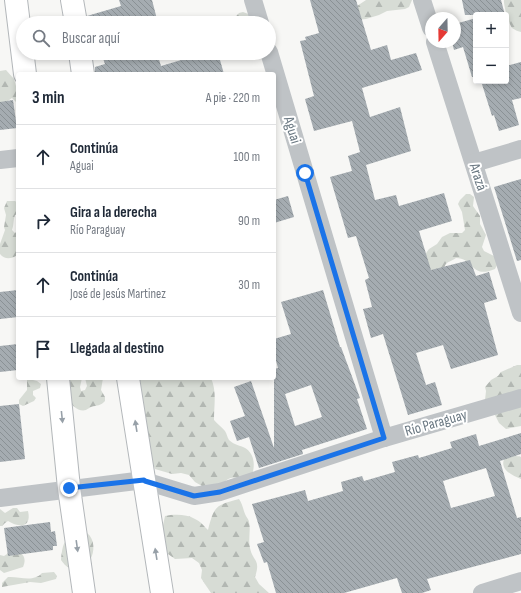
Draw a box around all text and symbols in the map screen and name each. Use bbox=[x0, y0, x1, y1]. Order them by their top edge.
north arrow bbox=[425, 12, 461, 48]
map controls bbox=[473, 12, 509, 84]
button: + bbox=[473, 12, 509, 48]
search box bbox=[16, 16, 276, 60]
icon: search bbox=[30, 27, 52, 49]
text: Buscar aquí bbox=[62, 29, 120, 48]
button: − bbox=[473, 48, 509, 84]
text: 3 min bbox=[32, 88, 65, 108]
text: A pie · 220 m bbox=[206, 90, 260, 106]
street label: Aguai bbox=[279, 113, 305, 146]
text: Continúa bbox=[70, 139, 118, 158]
icon: ahead bbox=[32, 146, 54, 168]
text: 100 m bbox=[233, 149, 260, 165]
text: Aguai bbox=[70, 158, 94, 174]
street label: Arazá bbox=[464, 160, 491, 193]
route start bbox=[296, 164, 314, 182]
text: Gira a la derecha bbox=[70, 203, 157, 222]
icon: right bbox=[32, 210, 54, 232]
text: 90 m bbox=[238, 213, 260, 229]
text: Río Paraguay bbox=[70, 222, 125, 238]
text: Continúa bbox=[70, 267, 118, 286]
icon: ahead bbox=[32, 274, 54, 296]
text: 30 m bbox=[238, 277, 260, 293]
text: José de Jesús Martinez bbox=[70, 286, 166, 302]
icon: arrive bbox=[32, 338, 54, 360]
text: Llegada al destino bbox=[70, 339, 164, 358]
street label: Río Paraguay bbox=[403, 405, 469, 441]
one-way arrow bbox=[58, 411, 65, 423]
one-way arrow bbox=[133, 420, 139, 432]
route end bbox=[60, 479, 78, 497]
one-way arrow bbox=[74, 540, 80, 552]
one-way arrow bbox=[153, 548, 159, 561]

